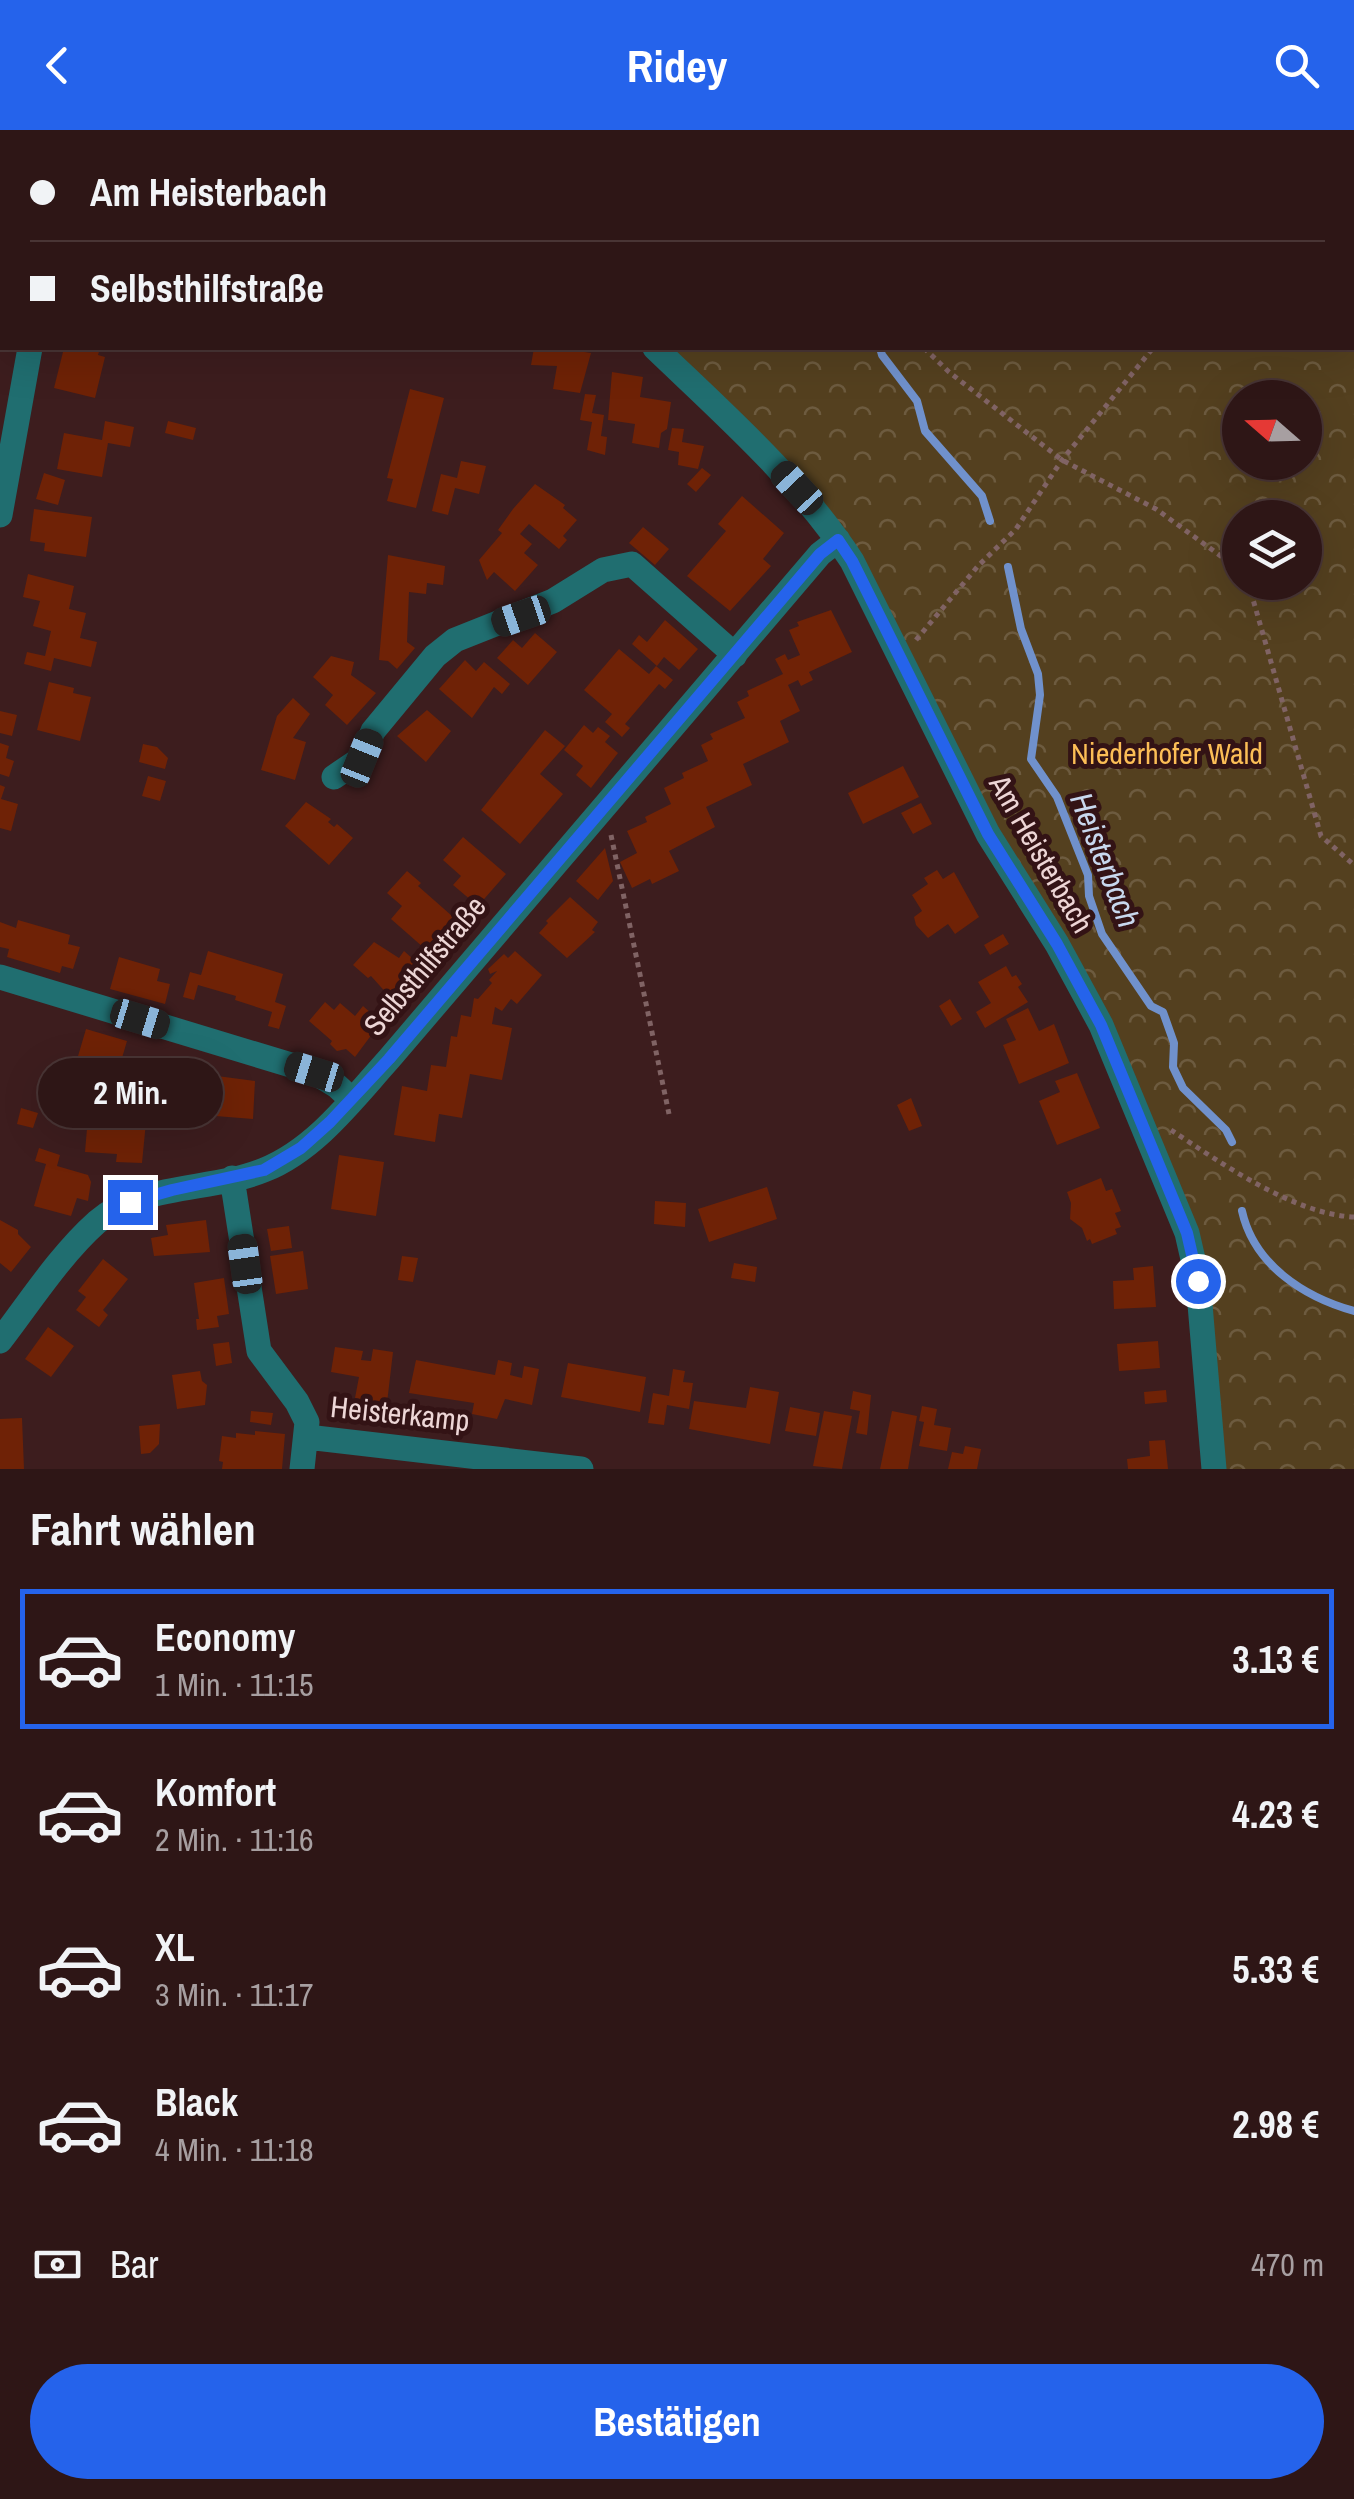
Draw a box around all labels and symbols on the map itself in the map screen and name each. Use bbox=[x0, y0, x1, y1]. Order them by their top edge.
north arrow bbox=[1222, 380, 1322, 480]
car bbox=[766, 456, 828, 520]
car bbox=[488, 592, 554, 640]
car bbox=[337, 725, 387, 791]
park label: Niederhofer Wald bbox=[1071, 733, 1263, 773]
street label: Am Heisterbach bbox=[980, 766, 1103, 940]
water label: Heisterbach bbox=[1060, 786, 1151, 934]
street label: Selbsthilfstraße bbox=[354, 887, 494, 1044]
car bbox=[107, 996, 173, 1042]
car bbox=[281, 1049, 347, 1095]
callout: 2 Min. bbox=[38, 1057, 222, 1127]
route end bbox=[108, 1180, 153, 1225]
car bbox=[226, 1232, 264, 1296]
route start bbox=[1176, 1259, 1221, 1304]
street label: Heisterkamp bbox=[329, 1386, 472, 1440]

